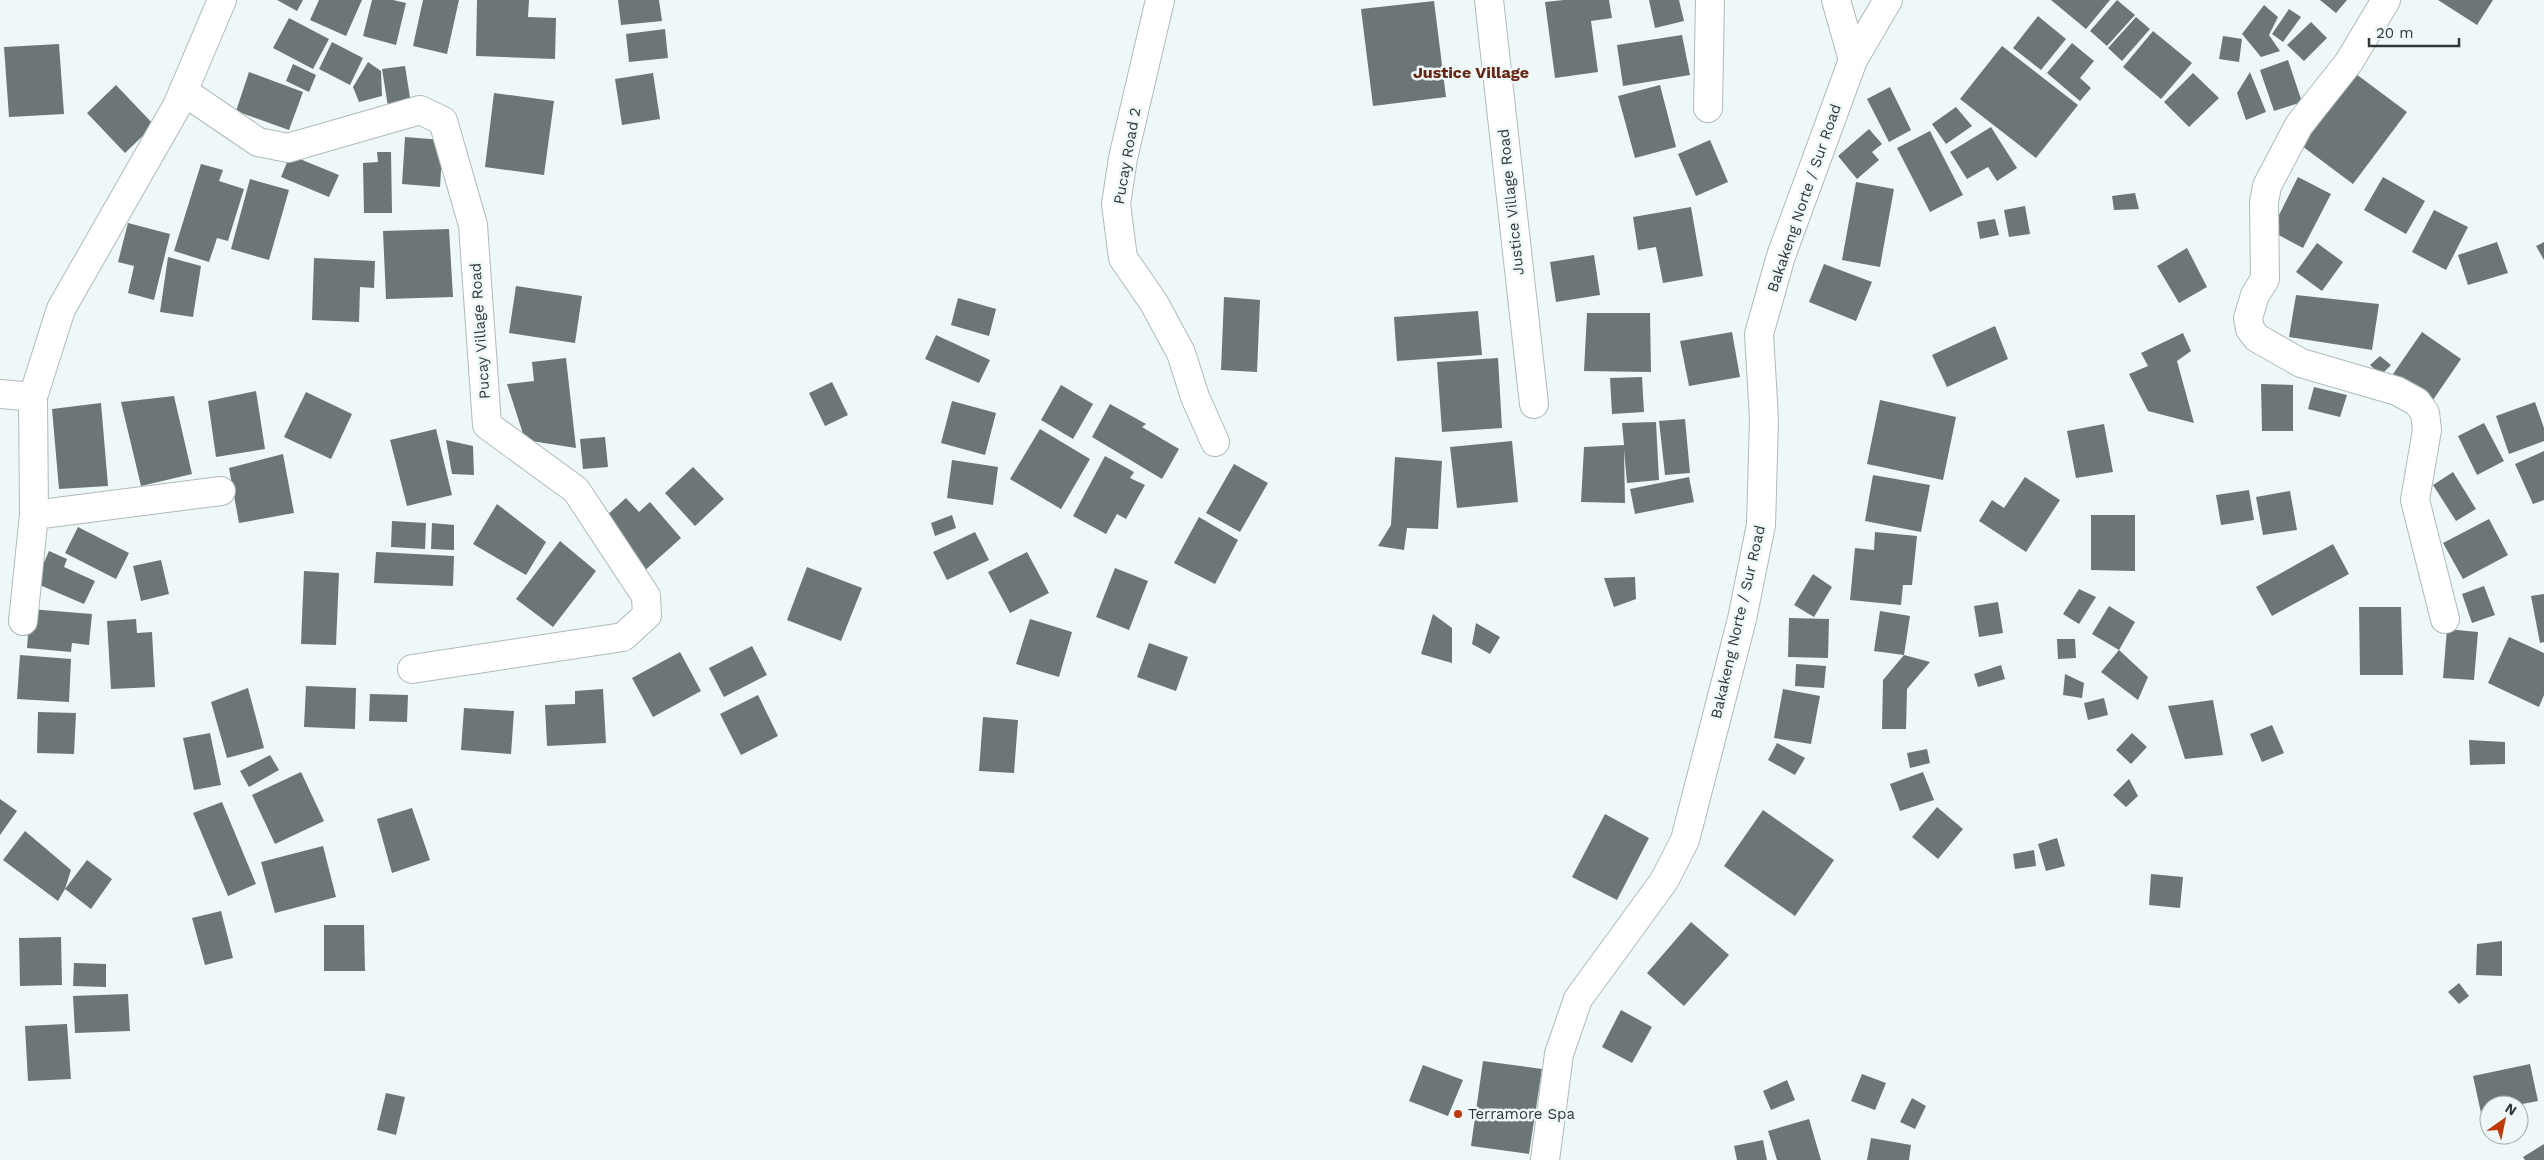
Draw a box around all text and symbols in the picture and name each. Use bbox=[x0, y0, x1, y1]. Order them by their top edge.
scale bar bbox=[2369, 15, 2459, 47]
text: 20 m bbox=[2376, 24, 2414, 42]
district label: Justice Village bbox=[1413, 63, 1529, 82]
street label: Bakakeng Norte / Sur Road bbox=[1763, 101, 1845, 295]
street label: Pucay Road 2 bbox=[1110, 106, 1144, 206]
street label: Justice Village Road bbox=[1494, 128, 1528, 276]
street label: Pucay Village Road bbox=[466, 262, 494, 400]
street label: Bakakeng Norte / Sur Road bbox=[1707, 524, 1769, 720]
north arrow bbox=[2479, 1095, 2529, 1145]
text: N bbox=[2502, 1100, 2520, 1119]
place label: Terramore Spa bbox=[1468, 1105, 1575, 1123]
marker: Terramore Spa bbox=[1452, 1108, 1464, 1120]

